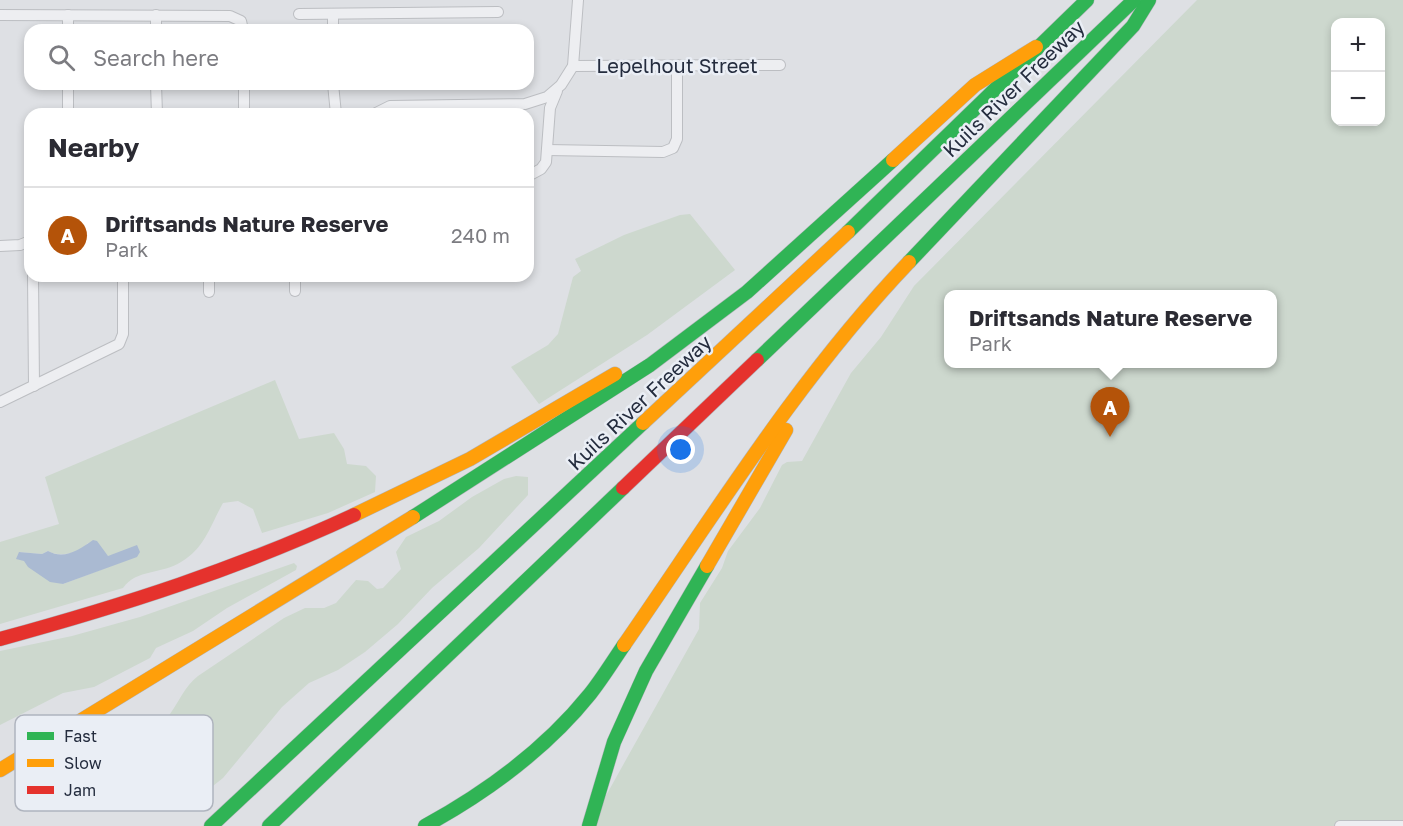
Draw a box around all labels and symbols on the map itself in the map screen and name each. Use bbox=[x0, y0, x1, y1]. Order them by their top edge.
street label: Kuils River Freeway bbox=[937, 14, 1089, 162]
street label: Lepelhout Street bbox=[596, 53, 758, 77]
street label: Kuils River Freeway bbox=[562, 329, 716, 475]
pin: A bbox=[1090, 388, 1130, 437]
your location bbox=[666, 435, 695, 464]
legend bbox=[15, 715, 213, 811]
text: Fast bbox=[64, 726, 97, 746]
text: Slow bbox=[64, 753, 102, 773]
text: Jam bbox=[64, 780, 96, 800]

